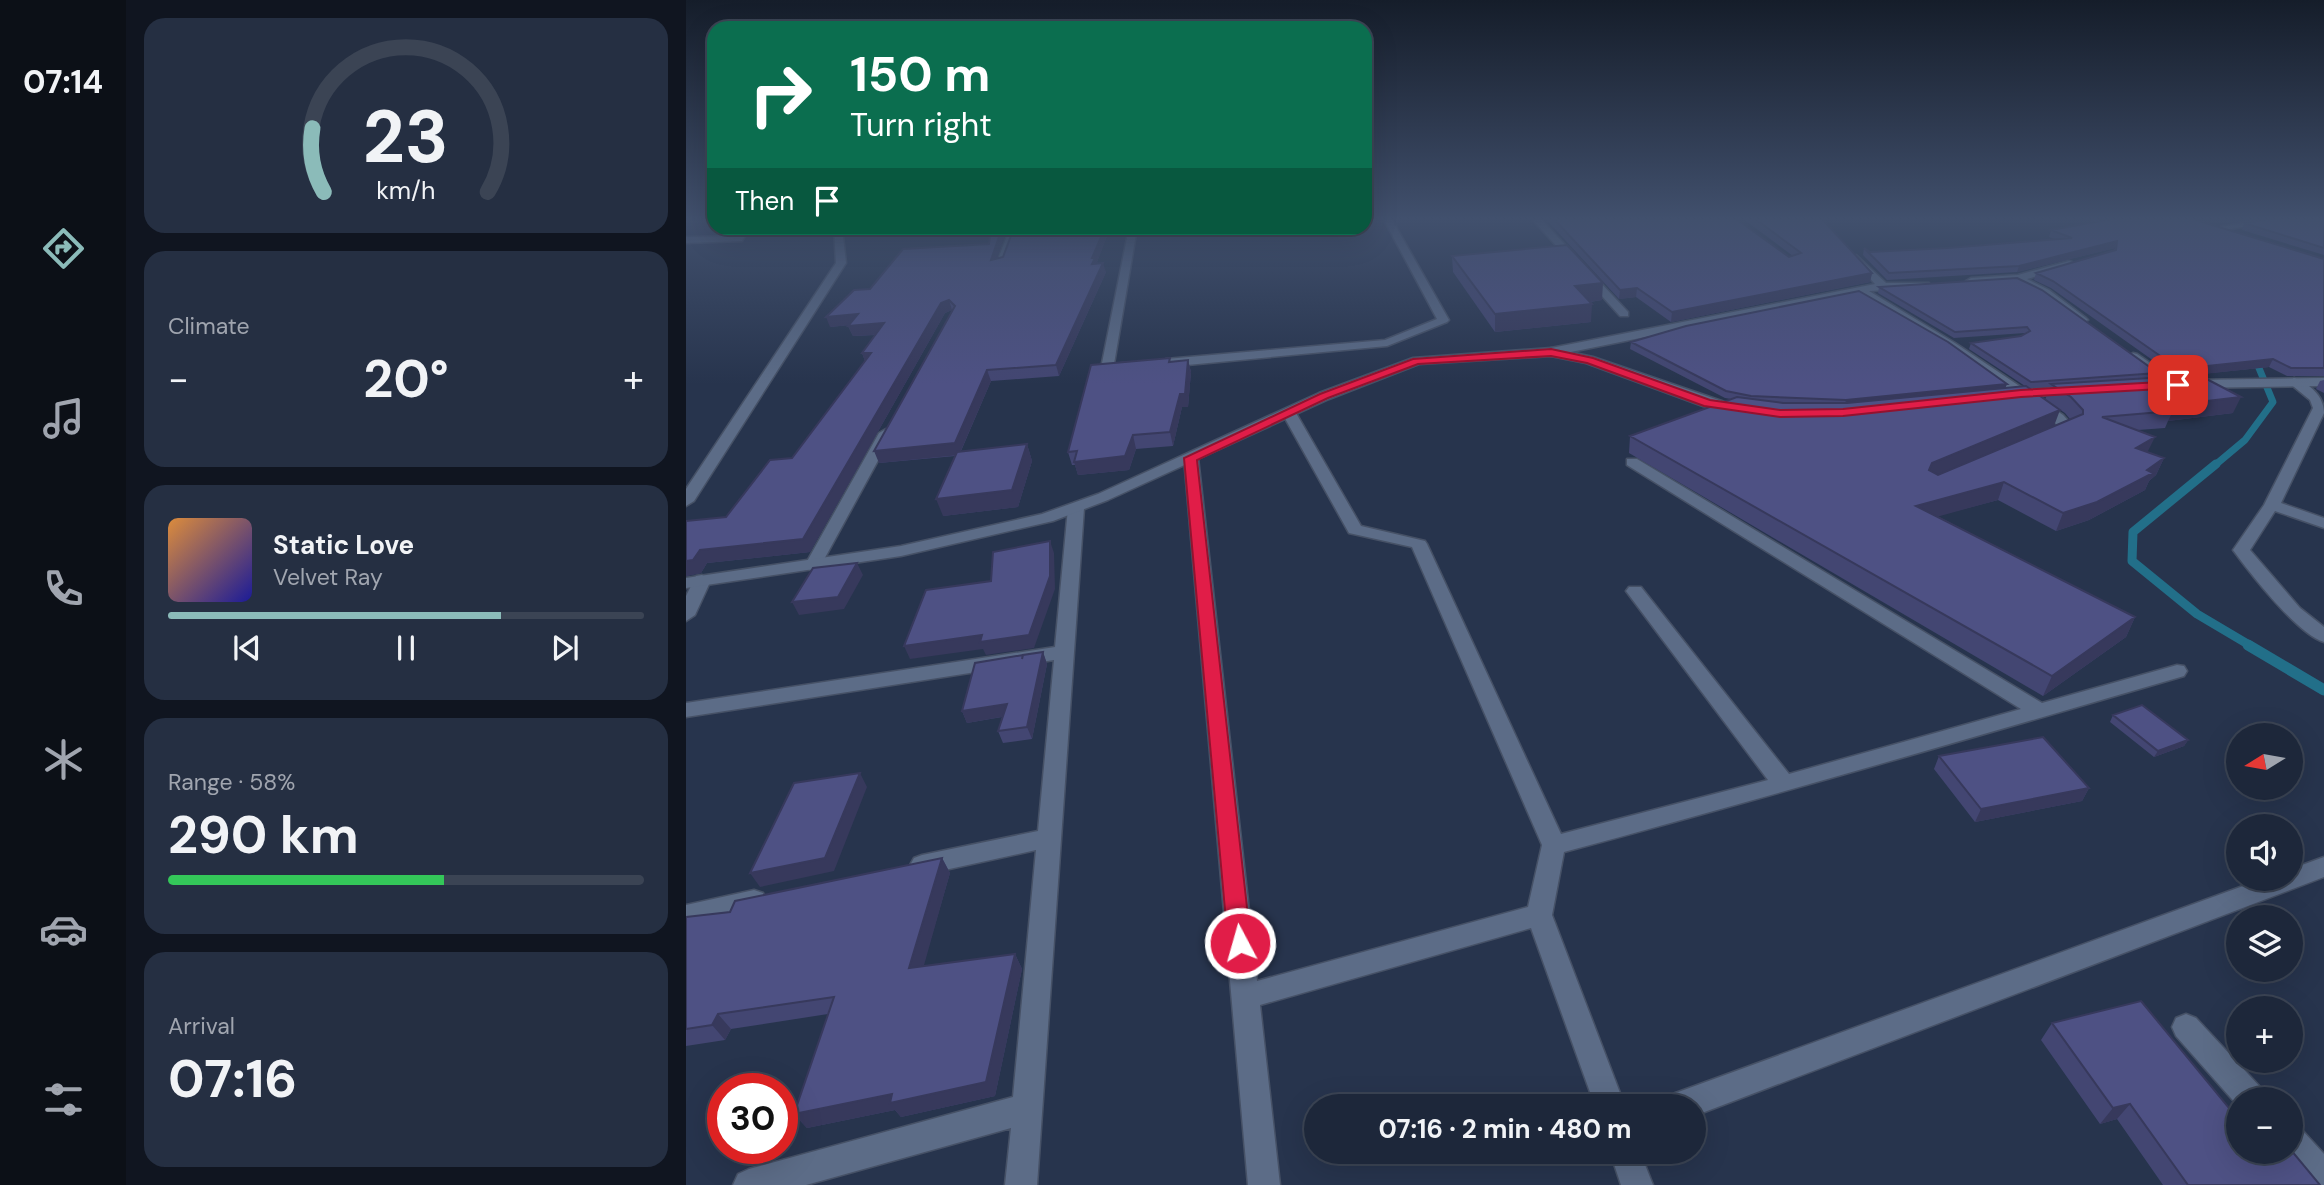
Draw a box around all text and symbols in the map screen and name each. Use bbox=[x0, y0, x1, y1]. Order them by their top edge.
text: 150 m bbox=[850, 42, 990, 106]
icon: right bbox=[735, 49, 826, 140]
text: 07:14 bbox=[23, 61, 103, 103]
text: 23 bbox=[363, 90, 449, 185]
text: Turn right bbox=[850, 104, 992, 146]
text: km/h bbox=[376, 174, 436, 207]
icon: arrive bbox=[808, 182, 846, 220]
text: Then bbox=[735, 184, 794, 218]
icon: directions bbox=[39, 224, 88, 273]
text: Climate bbox=[168, 311, 250, 341]
text: 20° bbox=[363, 345, 449, 413]
text: − bbox=[168, 354, 189, 404]
text: + bbox=[623, 354, 644, 404]
pin bbox=[2148, 355, 2208, 415]
icon: arrive bbox=[2159, 366, 2197, 404]
icon: music bbox=[39, 394, 88, 443]
text: Static Love bbox=[273, 528, 414, 562]
text: Velvet Ray bbox=[273, 562, 383, 592]
icon: phone bbox=[39, 564, 88, 613]
icon: previous bbox=[228, 629, 266, 667]
icon: pause bbox=[387, 629, 425, 667]
icon: next bbox=[546, 629, 584, 667]
north arrow bbox=[2226, 723, 2303, 800]
map controls bbox=[2226, 723, 2303, 1164]
icon: climate bbox=[39, 735, 88, 784]
text: Range · 58% bbox=[168, 767, 295, 797]
text: 290 km bbox=[168, 801, 359, 869]
button: sound bbox=[2226, 814, 2303, 891]
icon: car bbox=[39, 905, 88, 954]
button: layers bbox=[2226, 905, 2303, 982]
position arrow bbox=[1203, 906, 1277, 980]
button: + bbox=[2226, 996, 2303, 1073]
text: Arrival bbox=[168, 1011, 235, 1041]
text: 07:16 bbox=[168, 1045, 297, 1113]
speed limit sign: 30 bbox=[707, 1073, 798, 1164]
icon: filters bbox=[39, 1075, 88, 1124]
button: − bbox=[2226, 1087, 2303, 1164]
text: 07:16 · 2 min · 480 m bbox=[1378, 1112, 1632, 1146]

